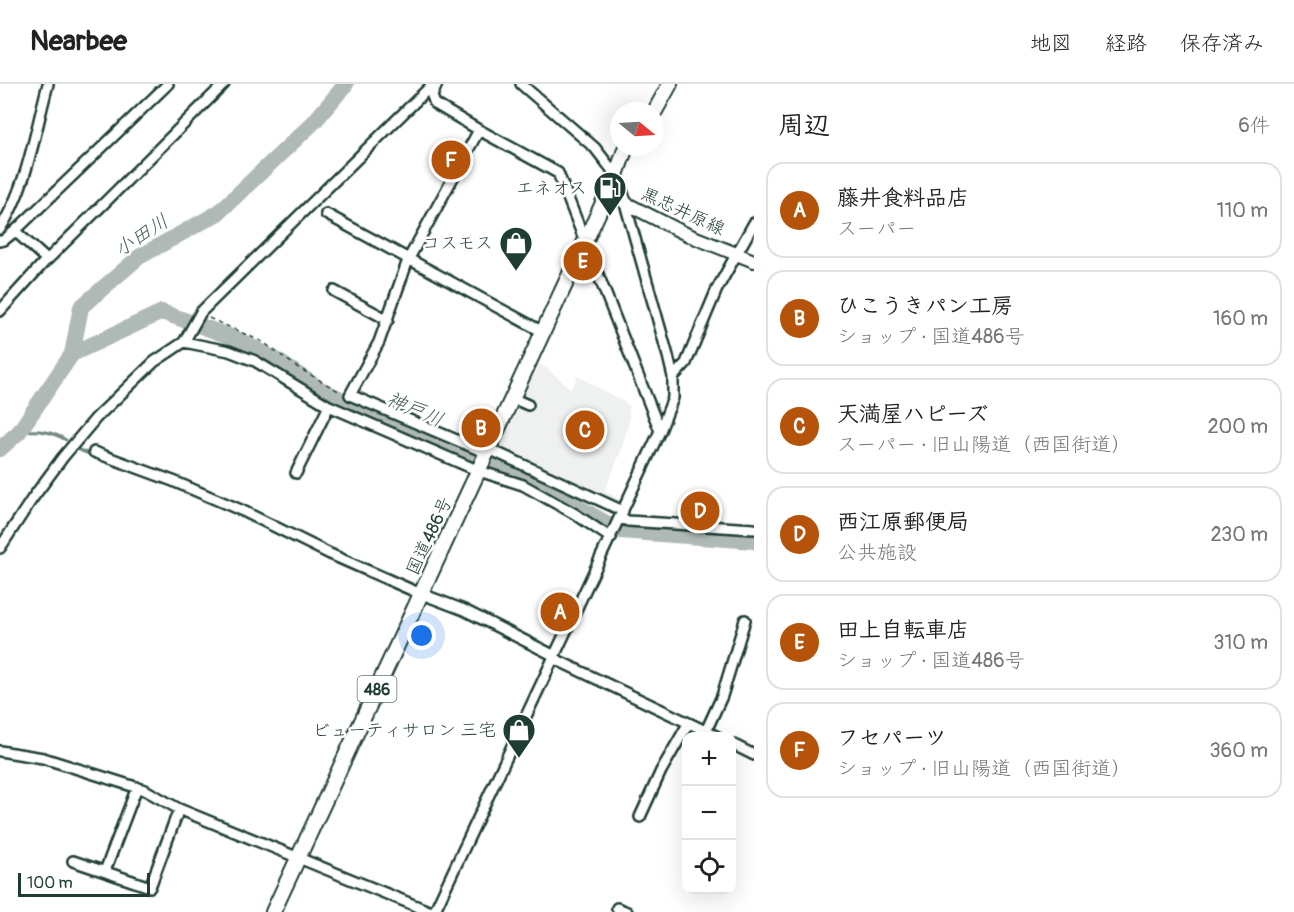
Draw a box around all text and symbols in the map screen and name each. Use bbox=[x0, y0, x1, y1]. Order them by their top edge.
text: Nearbee bbox=[30, 24, 127, 59]
text: 地図 bbox=[1030, 30, 1072, 57]
text: 経路 bbox=[1105, 30, 1147, 57]
text: 保存済み bbox=[1180, 30, 1264, 57]
north arrow bbox=[610, 102, 664, 156]
text: 周辺 bbox=[778, 110, 830, 142]
text: 6件 bbox=[1238, 113, 1270, 138]
pin: F bbox=[432, 138, 470, 182]
fuel station icon: エネオス bbox=[592, 170, 628, 217]
place label: エネオス bbox=[516, 177, 587, 200]
street label: 黒忠井原線 bbox=[637, 182, 728, 241]
text: 藤井食料品店 bbox=[837, 184, 969, 212]
text: A bbox=[793, 198, 806, 223]
text: 110 m bbox=[1217, 198, 1268, 223]
water label: 小田川 bbox=[109, 209, 173, 262]
text: スーパー bbox=[837, 216, 916, 241]
shop icon: コスモス bbox=[498, 225, 534, 272]
place label: コスモス bbox=[422, 232, 493, 255]
pin: E bbox=[564, 238, 602, 284]
text: ひこうきパン工房 bbox=[837, 292, 1013, 320]
text: B bbox=[794, 306, 805, 331]
text: 160 m bbox=[1213, 306, 1268, 331]
text: ショップ · 国道486号 bbox=[837, 324, 1025, 349]
water label: 神戸川 bbox=[382, 386, 447, 433]
text: 天満屋ハピーズ bbox=[837, 400, 988, 428]
pin: B bbox=[462, 406, 500, 450]
pin: C bbox=[566, 408, 604, 452]
text: C bbox=[793, 414, 806, 439]
text: 200 m bbox=[1207, 414, 1268, 439]
text: スーパー · 旧山陽道（西国街道） bbox=[837, 432, 1131, 457]
pin: D bbox=[680, 488, 720, 534]
street label: 国道486号 bbox=[401, 493, 458, 579]
text: 西江原郵便局 bbox=[837, 508, 969, 536]
text: D bbox=[793, 522, 806, 547]
text: 230 m bbox=[1211, 522, 1268, 547]
text: 公共施設 bbox=[837, 540, 917, 565]
pin: A bbox=[540, 590, 580, 634]
text: 田上自転車店 bbox=[837, 616, 969, 644]
your location bbox=[407, 621, 436, 650]
text: E bbox=[794, 630, 805, 655]
text: 310 m bbox=[1213, 630, 1268, 655]
text: ショップ · 国道486号 bbox=[837, 648, 1025, 673]
road number: 486 bbox=[358, 676, 397, 702]
shop icon: ビューティサロン 三宅 bbox=[501, 712, 537, 759]
place label: ビューティサロン 三宅 bbox=[312, 719, 496, 742]
text: フセパーツ bbox=[837, 724, 947, 752]
map controls bbox=[682, 732, 736, 894]
button: + bbox=[682, 732, 736, 786]
text: F bbox=[793, 738, 806, 763]
text: 360 m bbox=[1209, 738, 1268, 763]
text: ショップ · 旧山陽道（西国街道） bbox=[837, 756, 1131, 781]
button: − bbox=[682, 786, 736, 840]
button: locate bbox=[682, 840, 736, 894]
scale bar bbox=[18, 870, 150, 898]
text: 100 m bbox=[27, 873, 73, 893]

